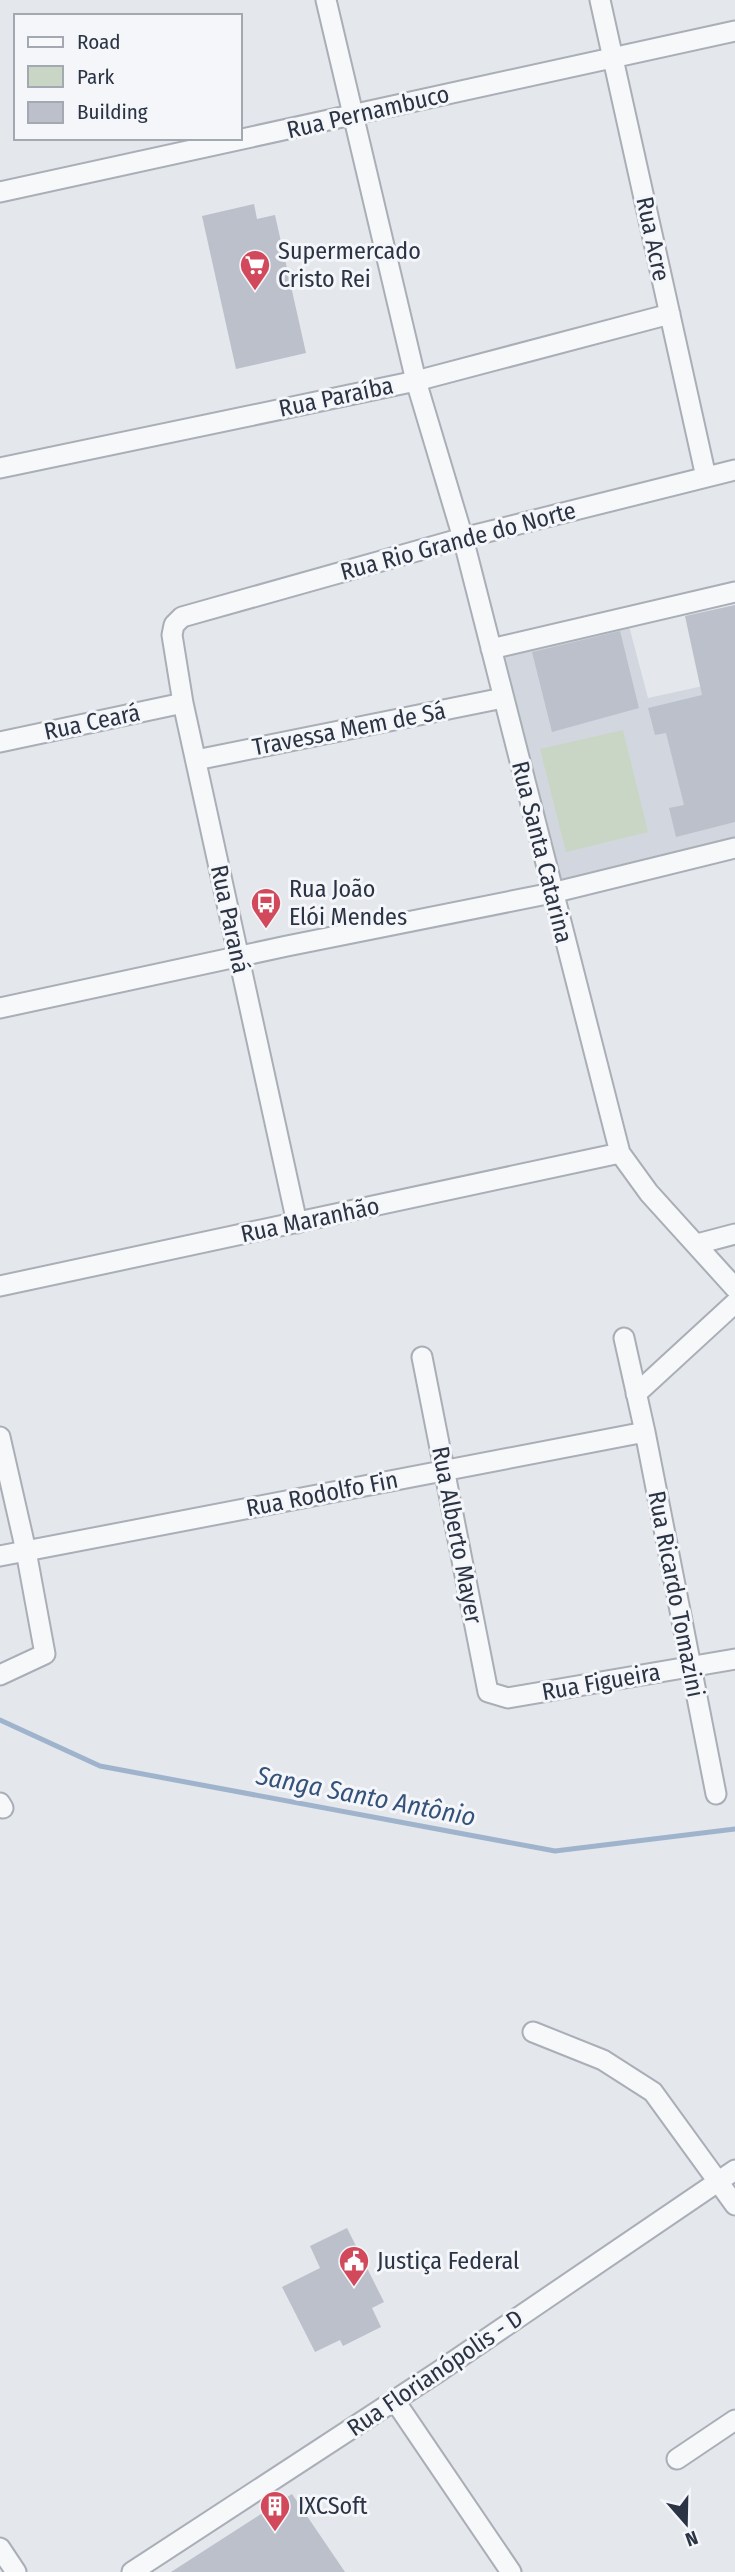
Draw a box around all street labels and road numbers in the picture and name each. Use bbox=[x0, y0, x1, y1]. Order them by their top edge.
street label: Rua Pernambuco bbox=[284, 80, 452, 144]
street label: Rua Acre bbox=[630, 194, 676, 284]
street label: Rua Paraíba bbox=[276, 371, 396, 423]
street label: Rua Rio Grande do Norte bbox=[337, 496, 579, 586]
street label: Travessa Mem de Sá bbox=[250, 697, 448, 761]
street label: Rua Ceará bbox=[41, 698, 143, 746]
street label: Rua Santa Catarina bbox=[506, 758, 578, 946]
street label: Rua Paraná bbox=[205, 862, 255, 976]
street label: Rua Maranhão bbox=[238, 1192, 382, 1248]
street label: Rua Alberto Mayer bbox=[426, 1444, 488, 1627]
street label: Rua Rodolfo Fin bbox=[244, 1466, 400, 1522]
street label: Rua Ricardo Tomazini bbox=[642, 1488, 710, 1700]
street label: Rua Figueira bbox=[540, 1658, 662, 1706]
street label: Rua Florianópolis - D bbox=[342, 2304, 528, 2442]

